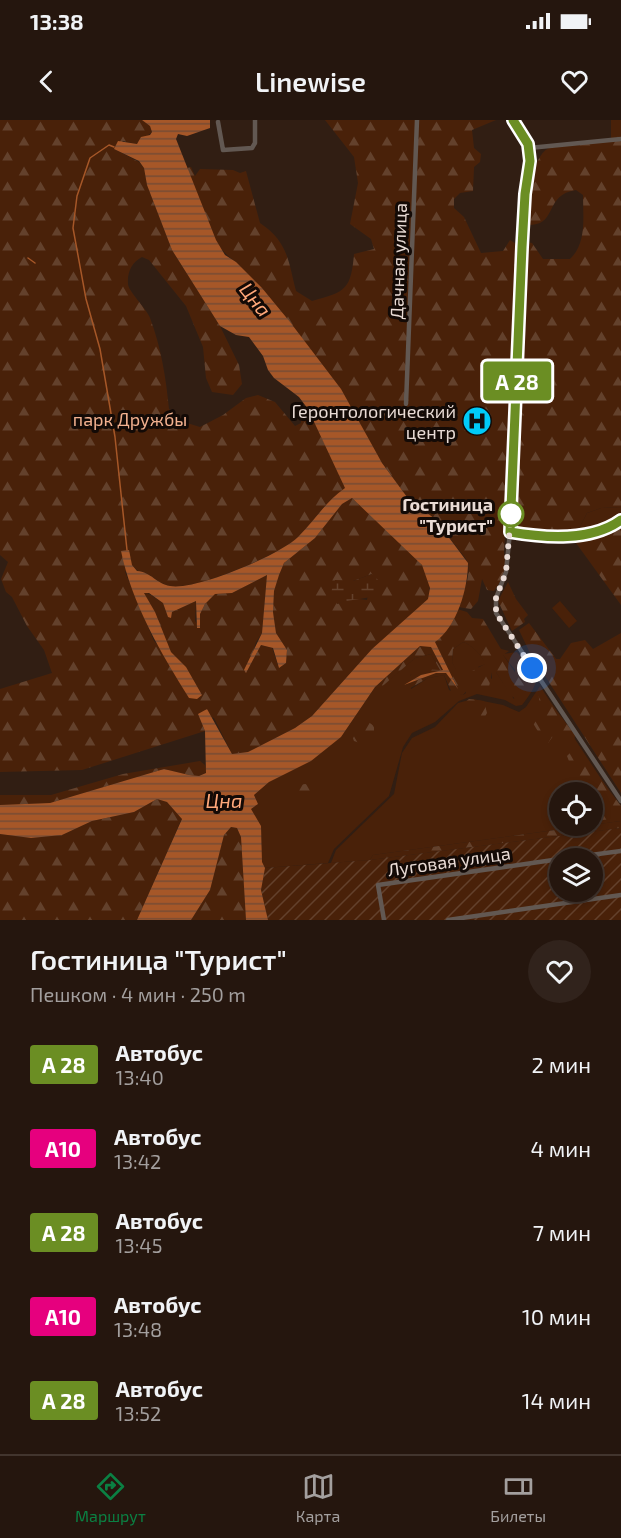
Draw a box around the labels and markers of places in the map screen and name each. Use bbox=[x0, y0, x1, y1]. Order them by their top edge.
place label: Геронтологический центр bbox=[292, 400, 456, 443]
hospital icon: Геронтологический центр bbox=[461, 405, 493, 437]
place label: Гостиница "Турист" bbox=[402, 493, 493, 536]
marker: Гостиница "Турист" bbox=[498, 501, 524, 527]

